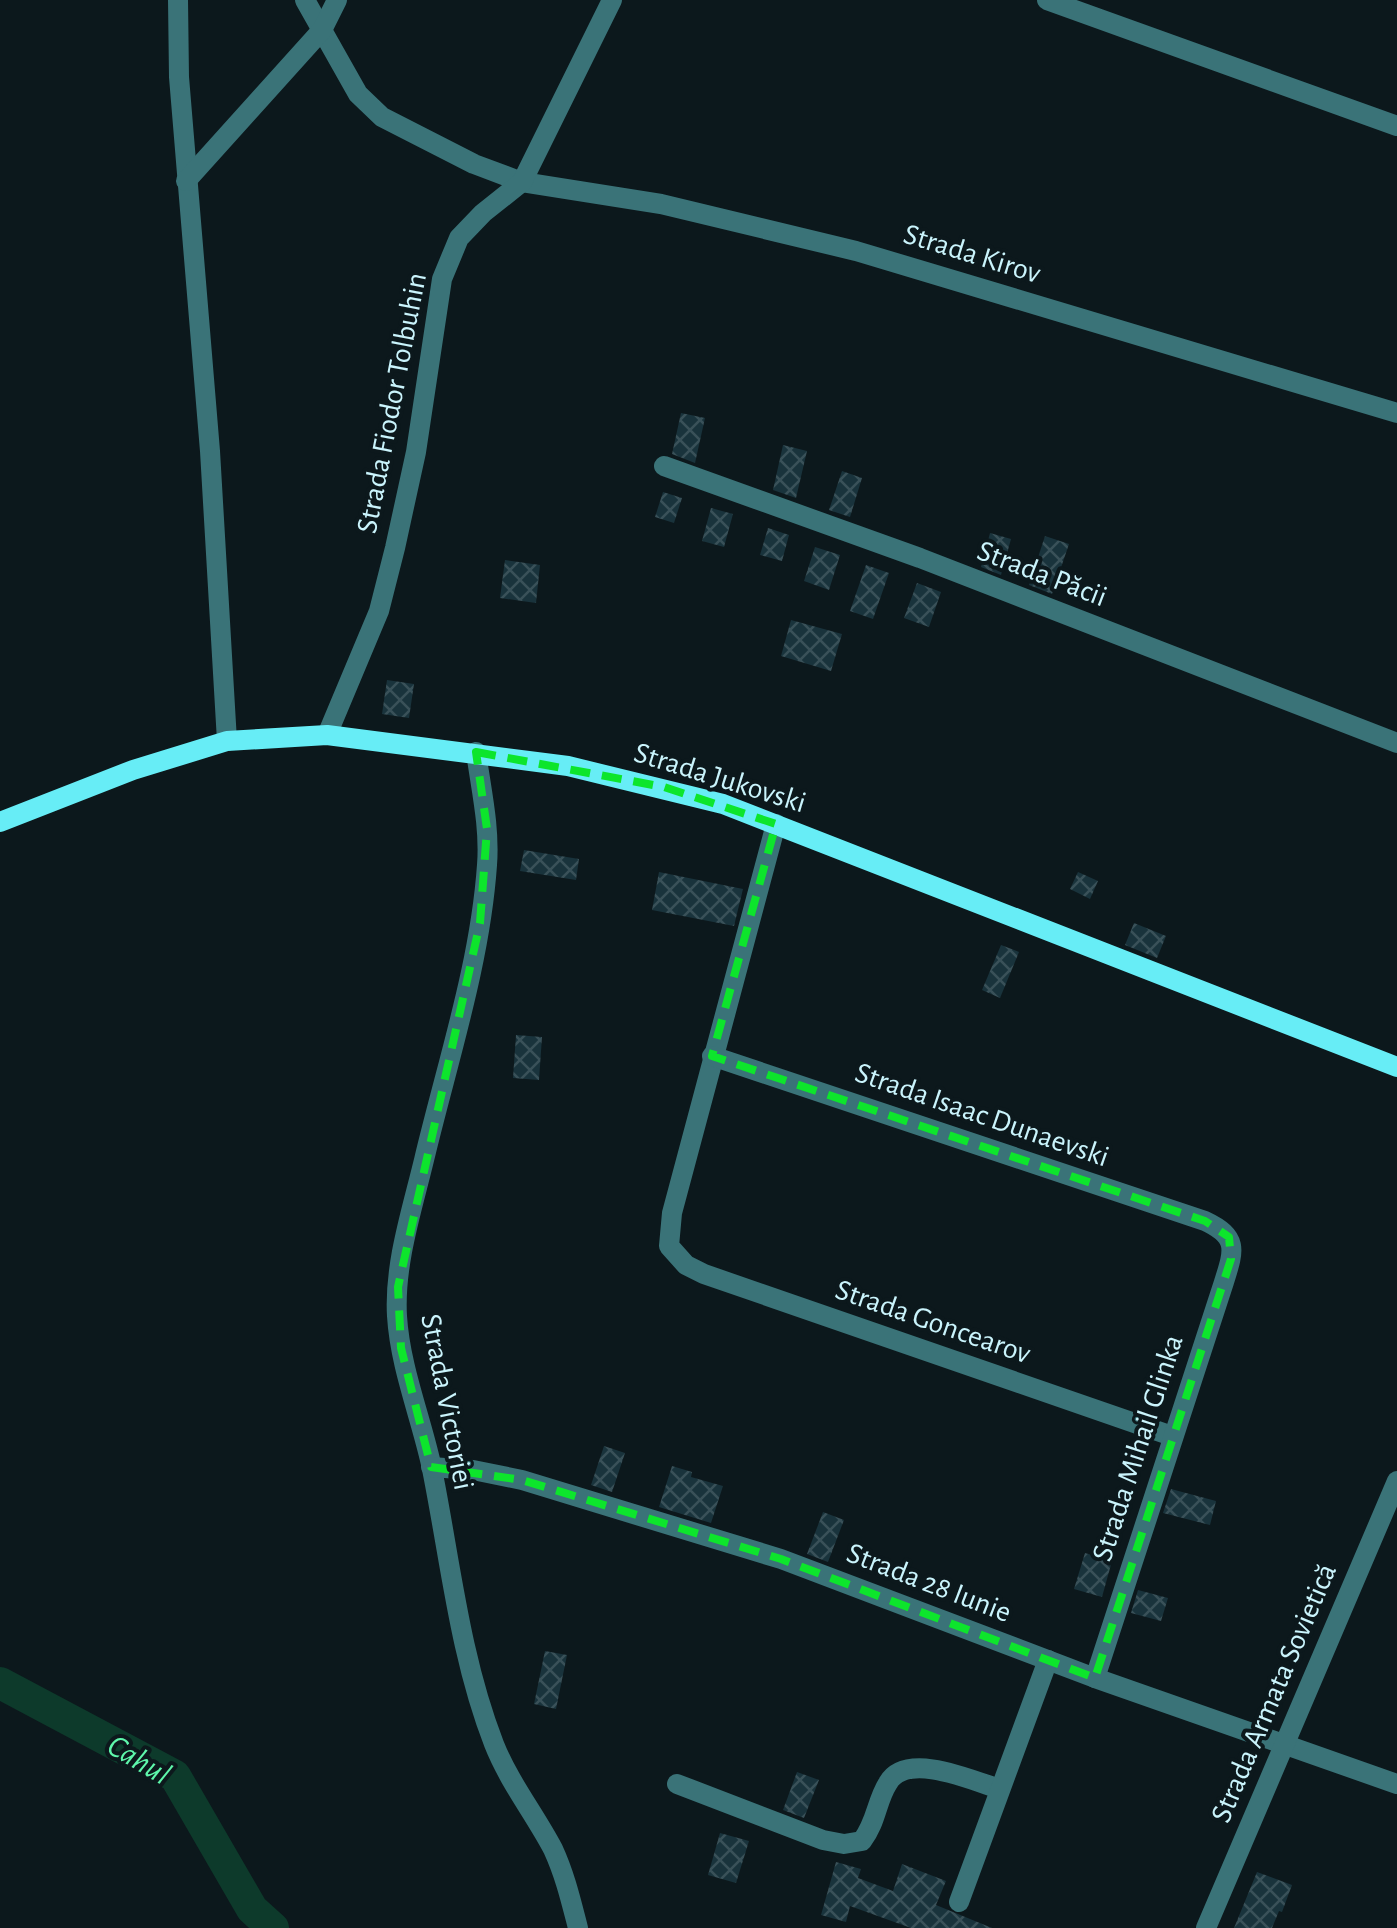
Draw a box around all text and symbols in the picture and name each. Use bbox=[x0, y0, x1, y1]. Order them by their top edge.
street label: Strada Kirov bbox=[900, 219, 1044, 289]
street label: Strada Fiodor Tolbuhin bbox=[352, 270, 432, 536]
street label: Strada Păcii bbox=[973, 536, 1111, 612]
street label: Strada Jukovski bbox=[631, 738, 809, 818]
street label: Strada Isaac Dunaevski bbox=[851, 1057, 1113, 1173]
street label: Strada Goncearov bbox=[832, 1275, 1035, 1370]
street label: Strada Victoriei bbox=[415, 1311, 479, 1493]
street label: Strada Mihail Glinka bbox=[1087, 1331, 1189, 1565]
street label: Strada 28 Iunie bbox=[843, 1538, 1015, 1628]
street label: Strada Armata Sovietică bbox=[1206, 1559, 1342, 1827]
water label: Cahul bbox=[102, 1729, 176, 1791]

